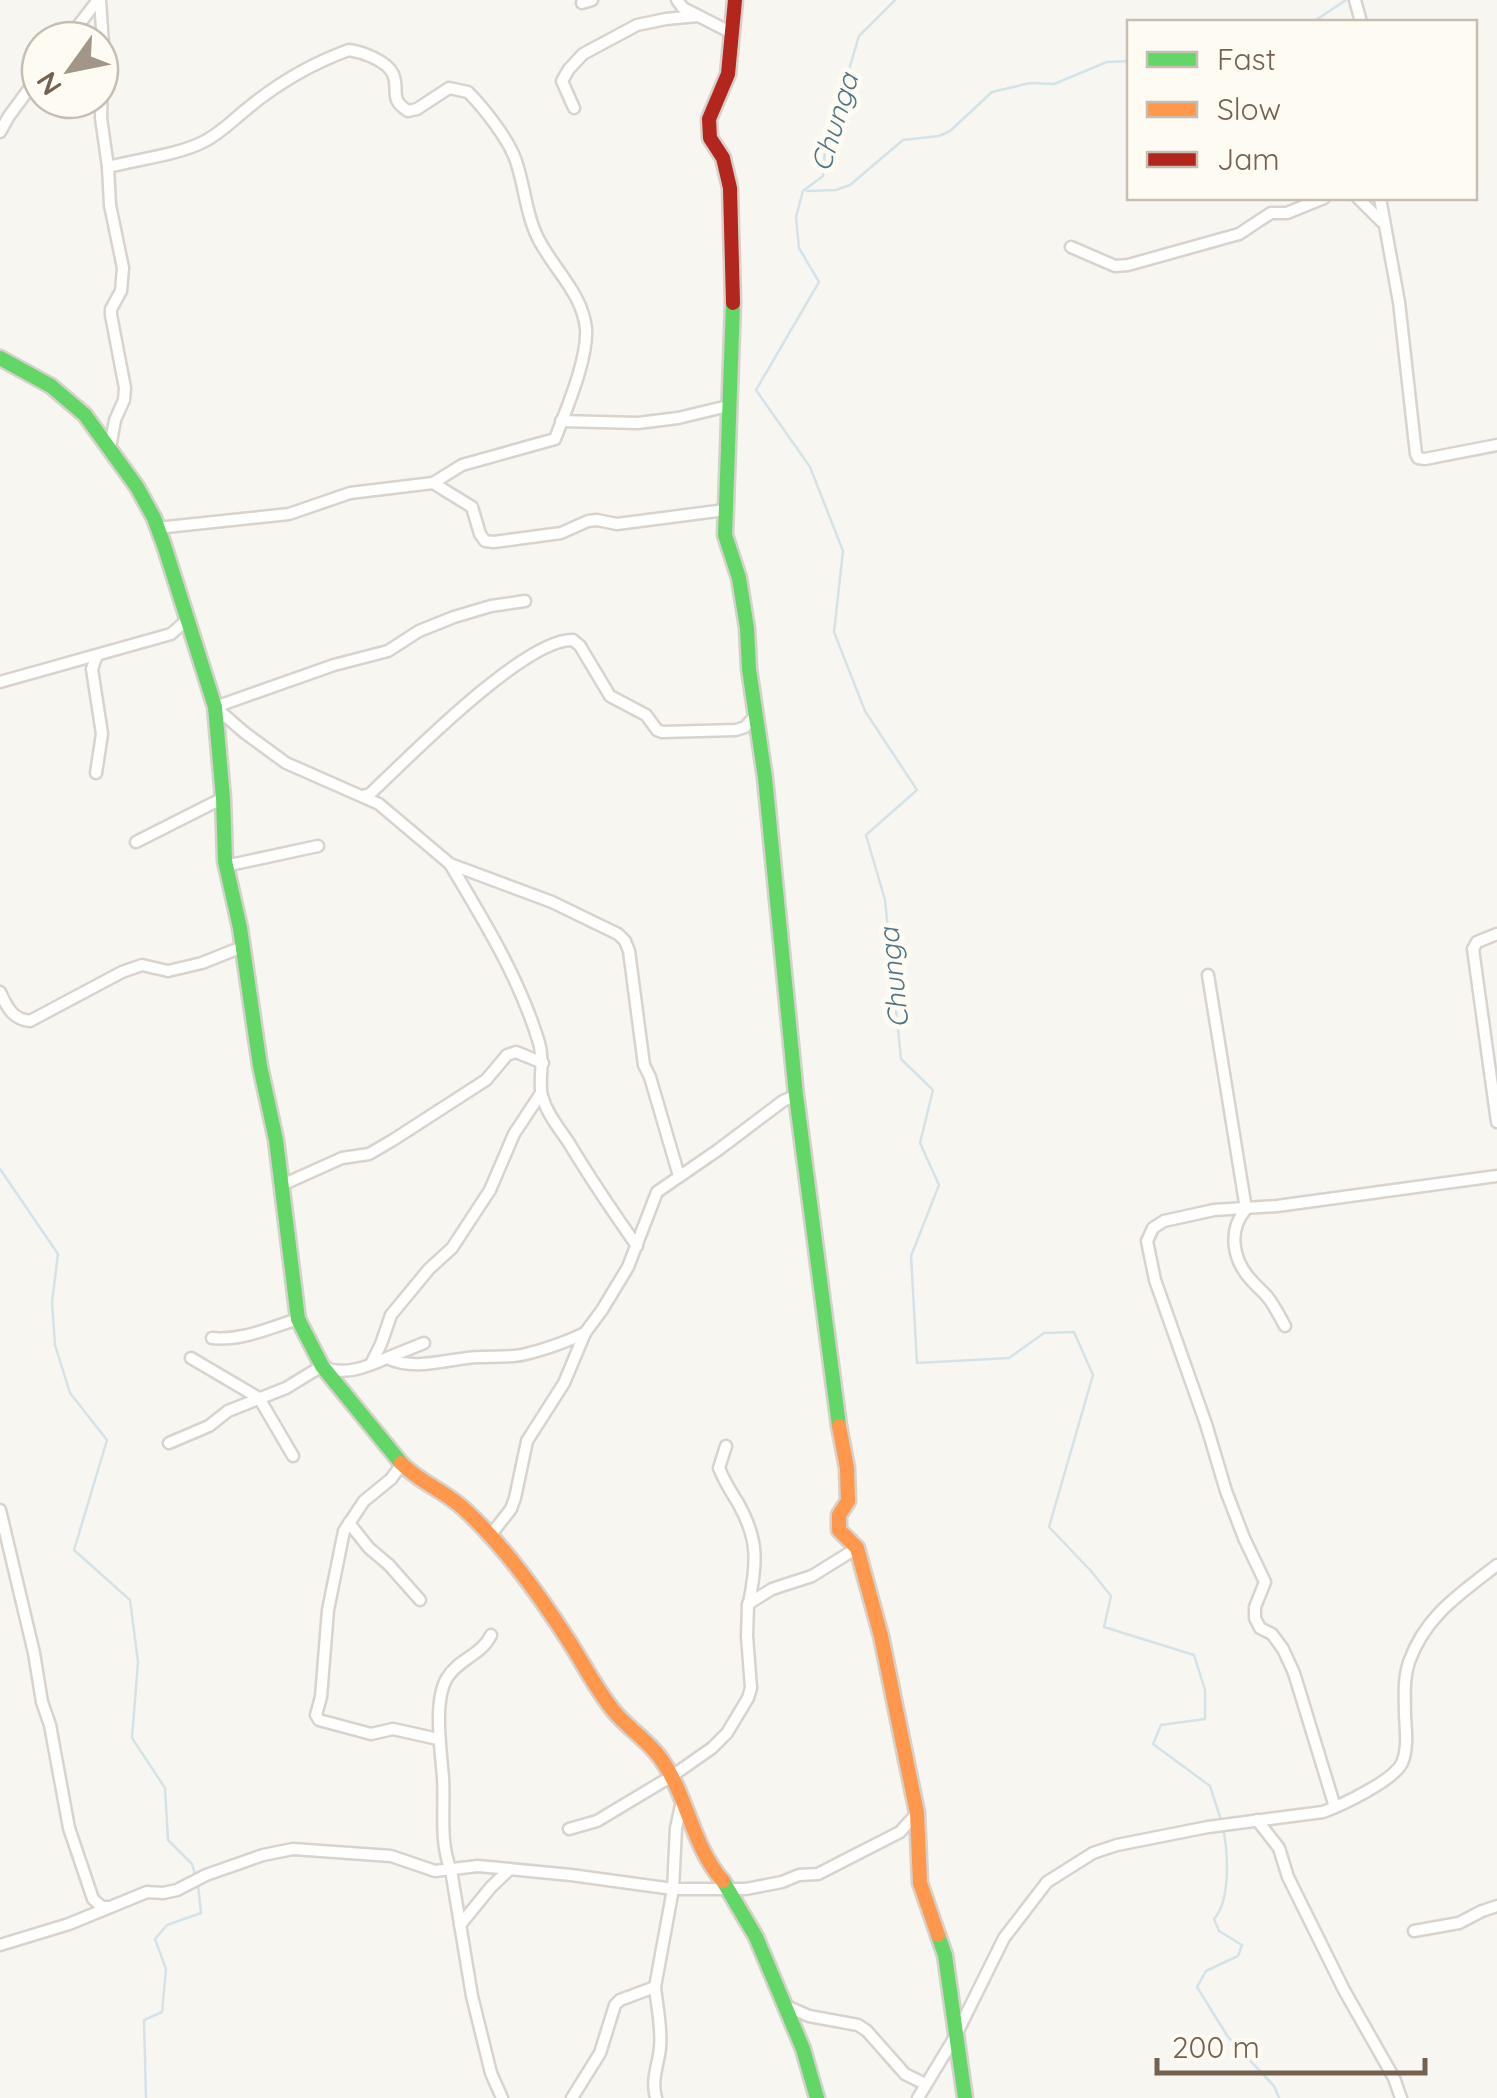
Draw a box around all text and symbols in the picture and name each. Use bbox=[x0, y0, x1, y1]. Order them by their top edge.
north arrow bbox=[20, 20, 120, 120]
legend bbox=[1127, 20, 1477, 200]
text: Fast bbox=[1217, 40, 1276, 78]
text: N bbox=[28, 66, 69, 102]
water label: Chunga bbox=[803, 67, 866, 175]
text: Slow bbox=[1217, 90, 1281, 128]
text: Jam bbox=[1217, 140, 1280, 178]
water label: Chunga bbox=[870, 924, 916, 1030]
scale bar bbox=[1157, 2013, 1424, 2075]
text: 200 m bbox=[1172, 2028, 1260, 2066]

